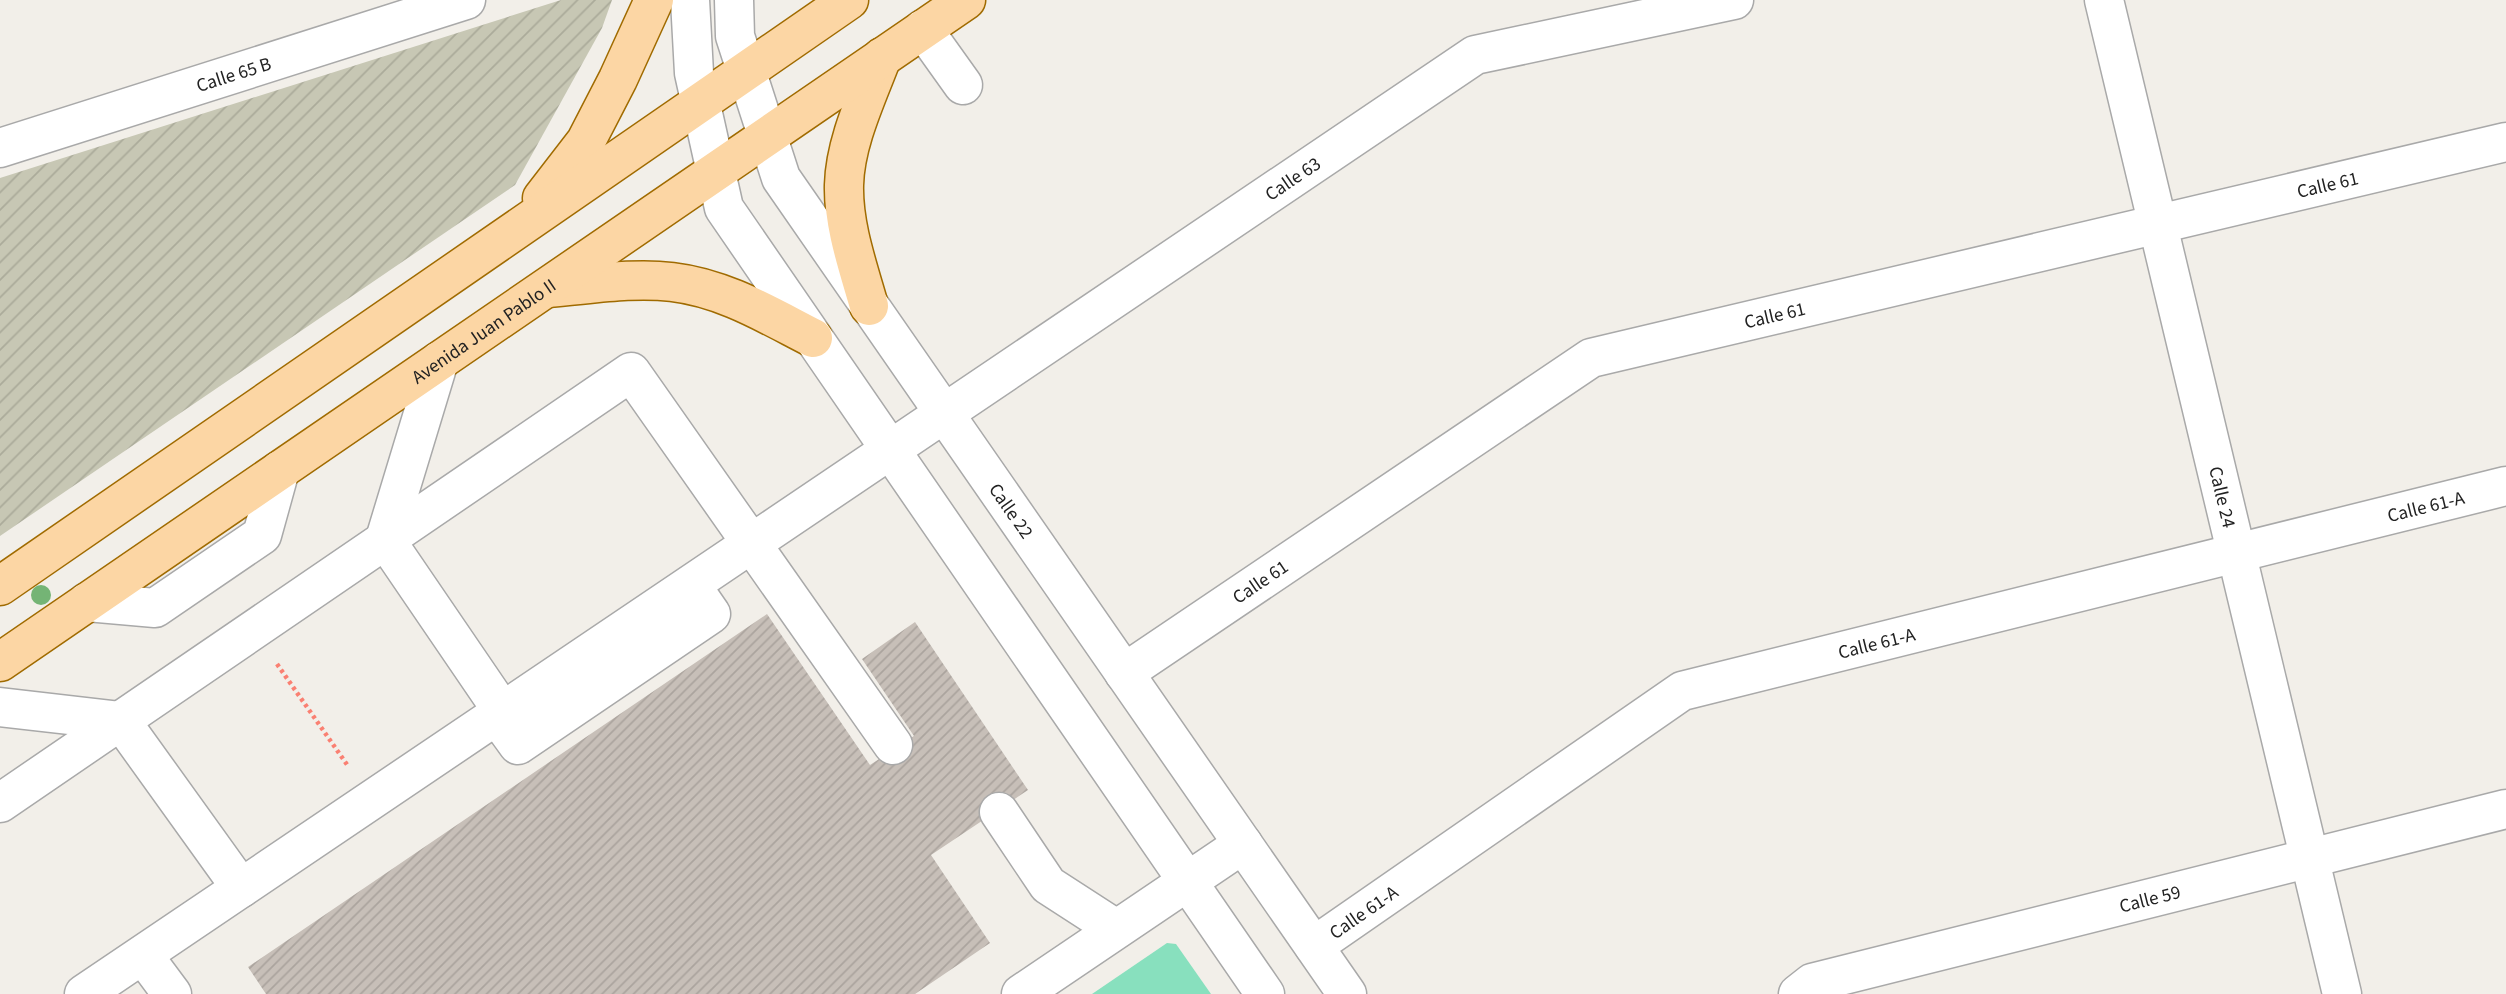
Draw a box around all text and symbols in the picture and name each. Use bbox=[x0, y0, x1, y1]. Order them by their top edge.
street label: Calle 65 B bbox=[193, 51, 275, 100]
street label: Calle 63 bbox=[1260, 151, 1327, 208]
street label: Calle 61 bbox=[2294, 165, 2361, 206]
street label: Avenida Juan Pablo II bbox=[407, 273, 562, 391]
street label: Calle 61 bbox=[1742, 296, 1808, 336]
street label: Calle 24 bbox=[2201, 464, 2242, 531]
street label: Calle 22 bbox=[982, 478, 1039, 545]
street label: Calle 61-A bbox=[2385, 485, 2468, 530]
street label: Calle 61 bbox=[1227, 554, 1294, 611]
street label: Calle 61-A bbox=[1835, 621, 1919, 667]
street label: Calle 61-A bbox=[1324, 879, 1405, 947]
street label: Calle 59 bbox=[2117, 879, 2184, 920]

